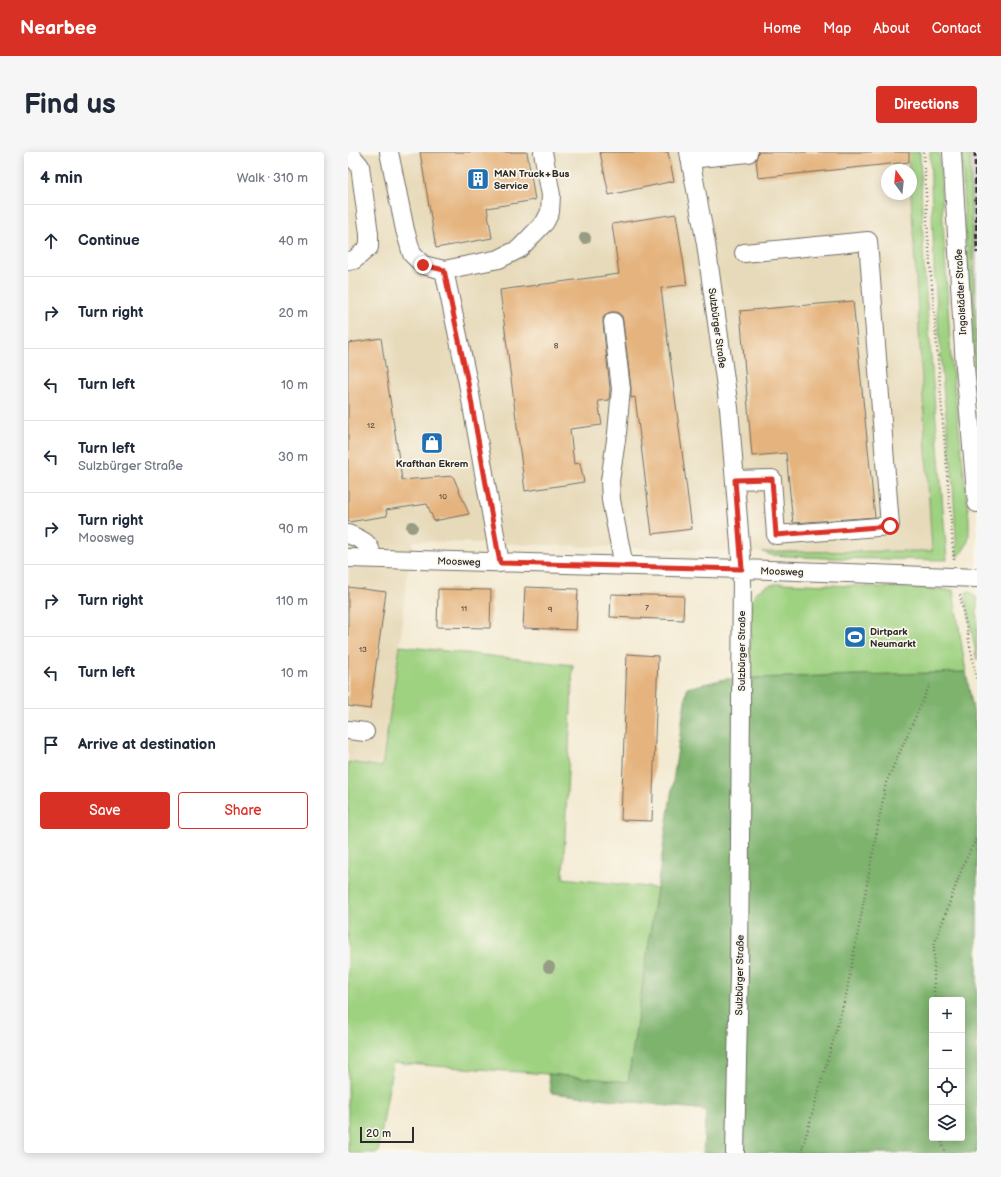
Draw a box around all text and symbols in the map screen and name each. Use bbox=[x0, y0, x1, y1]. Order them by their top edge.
text: Nearbee bbox=[20, 17, 97, 40]
text: Home bbox=[763, 20, 801, 37]
text: Map bbox=[823, 20, 851, 37]
text: About bbox=[873, 20, 910, 37]
text: Contact bbox=[932, 20, 981, 37]
button: Directions bbox=[876, 86, 977, 123]
text: Find us bbox=[24, 88, 116, 121]
north arrow bbox=[881, 164, 917, 200]
building icon: MAN Truck+Bus Service bbox=[465, 166, 491, 192]
text: 4 min bbox=[40, 168, 83, 188]
place label: MAN Truck+Bus Service bbox=[494, 168, 569, 192]
text: Walk · 310 m bbox=[237, 170, 308, 186]
icon: ahead bbox=[40, 230, 62, 252]
text: Continue bbox=[78, 231, 140, 250]
text: 40 m bbox=[278, 233, 308, 249]
street label: Ingolstädter Straße bbox=[953, 249, 969, 335]
route end bbox=[414, 256, 432, 274]
street label: Sulzbürger Straße bbox=[705, 287, 729, 369]
icon: right bbox=[40, 302, 62, 324]
text: Turn right bbox=[78, 303, 143, 322]
text: 20 m bbox=[278, 305, 308, 321]
house number: 8 bbox=[554, 341, 559, 350]
icon: left bbox=[40, 374, 62, 396]
text: Turn left bbox=[78, 375, 135, 394]
text: 10 m bbox=[281, 377, 308, 393]
house number: 12 bbox=[367, 421, 375, 430]
shop icon: Krafthan Ekrem bbox=[419, 430, 445, 456]
text: Turn left bbox=[78, 439, 135, 458]
icon: left bbox=[40, 446, 62, 468]
text: 30 m bbox=[278, 449, 308, 465]
text: Sulzbürger Straße bbox=[78, 458, 183, 474]
place label: Krafthan Ekrem bbox=[396, 458, 469, 470]
house number: 10 bbox=[439, 492, 447, 501]
text: Turn right bbox=[78, 511, 143, 530]
route start bbox=[881, 517, 899, 535]
icon: right bbox=[40, 518, 62, 540]
text: 90 m bbox=[279, 521, 308, 537]
text: Moosweg bbox=[78, 530, 134, 546]
street label: Moosweg bbox=[437, 555, 481, 569]
street label: Moosweg bbox=[760, 565, 804, 579]
icon: right bbox=[40, 590, 62, 612]
text: Turn right bbox=[78, 591, 143, 610]
text: 110 m bbox=[276, 593, 308, 609]
house number: 7 bbox=[645, 603, 649, 612]
house number: 11 bbox=[461, 604, 467, 613]
house number: 9 bbox=[548, 605, 553, 614]
street label: Sulzbürger Straße bbox=[736, 611, 748, 691]
sports icon: Dirtpark Neumarkt bbox=[842, 624, 868, 650]
place label: Dirtpark Neumarkt bbox=[870, 626, 917, 650]
house number: 13 bbox=[359, 645, 367, 654]
icon: left bbox=[40, 662, 62, 684]
text: Turn left bbox=[78, 663, 135, 682]
text: 10 m bbox=[281, 665, 308, 681]
icon: arrive bbox=[40, 734, 62, 756]
text: Arrive at destination bbox=[78, 735, 216, 754]
button: Save bbox=[40, 792, 170, 829]
button: Share bbox=[178, 792, 308, 829]
street label: Sulzbürger Straße bbox=[733, 934, 747, 1015]
map controls bbox=[929, 997, 965, 1141]
button: + bbox=[929, 997, 965, 1033]
button: − bbox=[929, 1033, 965, 1069]
button: locate bbox=[929, 1069, 965, 1105]
button: layers bbox=[929, 1105, 965, 1141]
scale bar bbox=[360, 1125, 414, 1144]
text: 20 m bbox=[366, 1127, 391, 1140]

